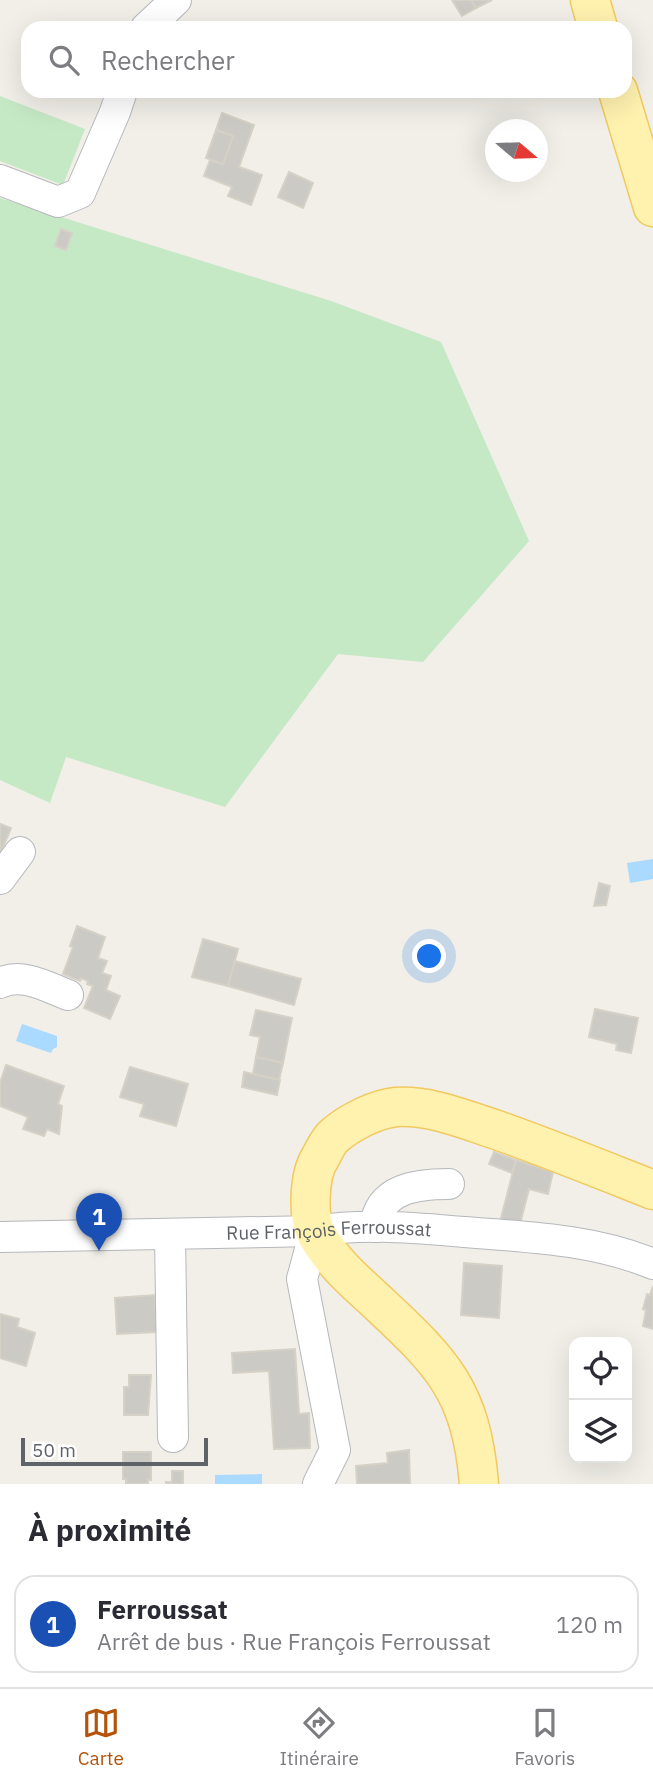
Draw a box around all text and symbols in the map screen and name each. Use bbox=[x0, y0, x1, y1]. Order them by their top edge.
search box bbox=[21, 21, 632, 98]
icon: search bbox=[45, 41, 83, 79]
text: Rechercher bbox=[101, 43, 235, 77]
north arrow bbox=[485, 119, 548, 182]
your location bbox=[412, 939, 446, 973]
pin: 1 bbox=[76, 1193, 122, 1251]
street label: Rue François Ferroussat bbox=[226, 1215, 432, 1245]
map controls bbox=[569, 1337, 632, 1463]
button: locate bbox=[569, 1337, 632, 1400]
button: layers bbox=[569, 1400, 632, 1463]
scale bar bbox=[21, 1435, 208, 1467]
text: 50 m bbox=[32, 1438, 76, 1462]
text: À proximité bbox=[28, 1510, 191, 1549]
text: Ferroussat bbox=[97, 1592, 228, 1626]
text: 1 bbox=[46, 1609, 60, 1639]
text: 120 m bbox=[556, 1609, 623, 1639]
text: Arrêt de bus · Rue François Ferroussat bbox=[97, 1626, 491, 1656]
tab: Carte bbox=[78, 1704, 124, 1770]
tab: Itinéraire bbox=[279, 1704, 359, 1770]
tab: Favoris bbox=[514, 1704, 575, 1770]

